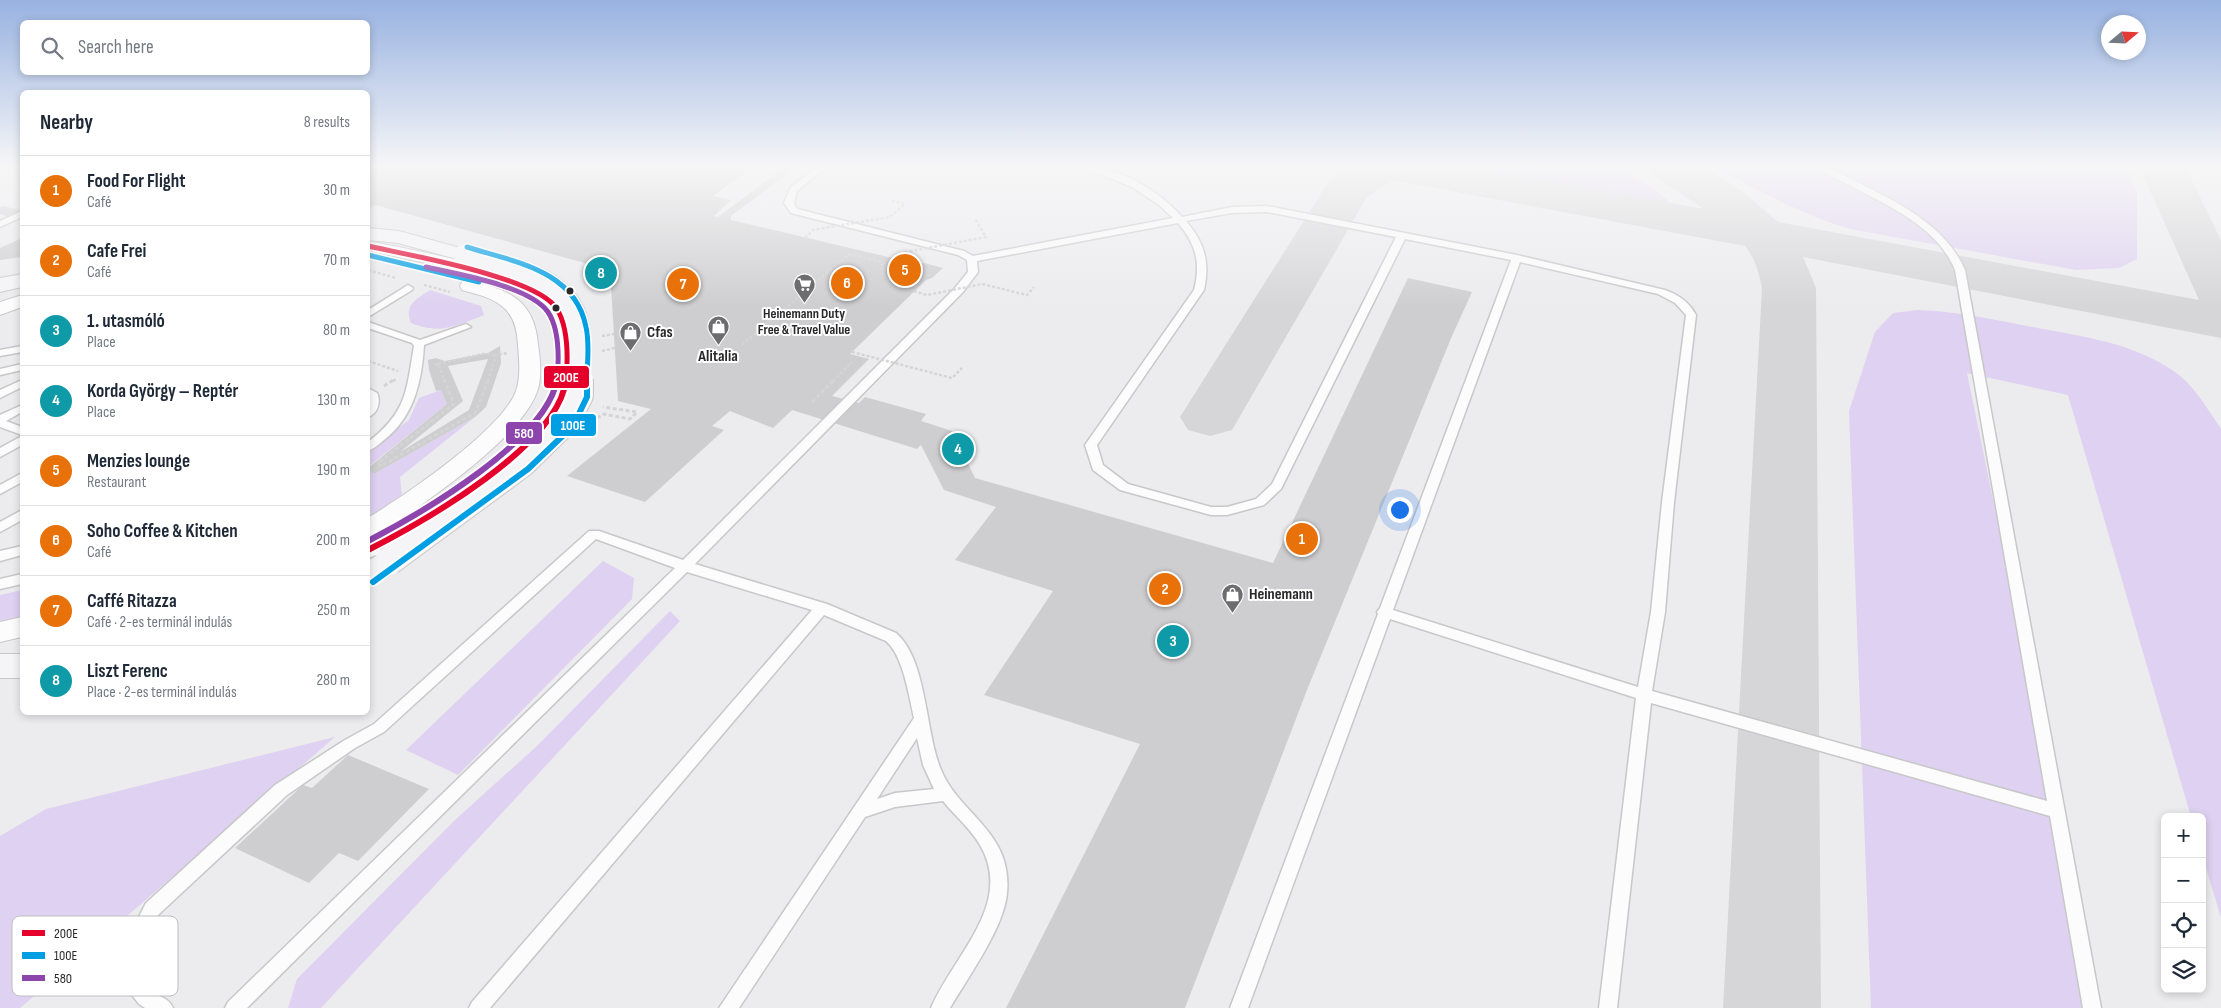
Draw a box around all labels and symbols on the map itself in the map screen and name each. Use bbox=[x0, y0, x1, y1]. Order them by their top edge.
north arrow bbox=[2101, 15, 2146, 60]
pin: 5 bbox=[889, 251, 921, 289]
pin: 8 bbox=[585, 254, 617, 292]
pin: 6 bbox=[831, 264, 863, 302]
pin: 7 bbox=[667, 265, 699, 303]
supermarket icon: Heinemann Duty Free & Travel Value bbox=[792, 273, 816, 304]
unlabelled marker bbox=[565, 286, 575, 296]
unlabelled marker bbox=[551, 303, 561, 313]
place label: Heinemann Duty Free & Travel Value bbox=[758, 305, 850, 338]
shop icon: Alitalia bbox=[706, 315, 730, 346]
shop icon: Cfas bbox=[619, 320, 643, 351]
place label: Cfas bbox=[647, 323, 673, 342]
place label: Alitalia bbox=[697, 347, 738, 366]
line badge: 200E bbox=[543, 365, 590, 389]
text: 200E bbox=[553, 369, 579, 386]
line badge: 100E bbox=[550, 413, 597, 437]
text: 100E bbox=[561, 417, 585, 434]
line badge: 580 bbox=[505, 421, 543, 445]
text: 580 bbox=[514, 425, 534, 442]
pin: 4 bbox=[942, 430, 974, 468]
your location bbox=[1387, 497, 1413, 523]
pin: 1 bbox=[1286, 520, 1318, 558]
pin: 2 bbox=[1149, 570, 1181, 608]
shop icon: Heinemann bbox=[1221, 582, 1245, 613]
place label: Heinemann bbox=[1249, 585, 1313, 604]
pin: 3 bbox=[1157, 622, 1189, 660]
legend bbox=[12, 916, 178, 996]
text: 200E bbox=[54, 925, 78, 942]
text: 100E bbox=[54, 947, 77, 964]
text: 580 bbox=[54, 970, 72, 987]

